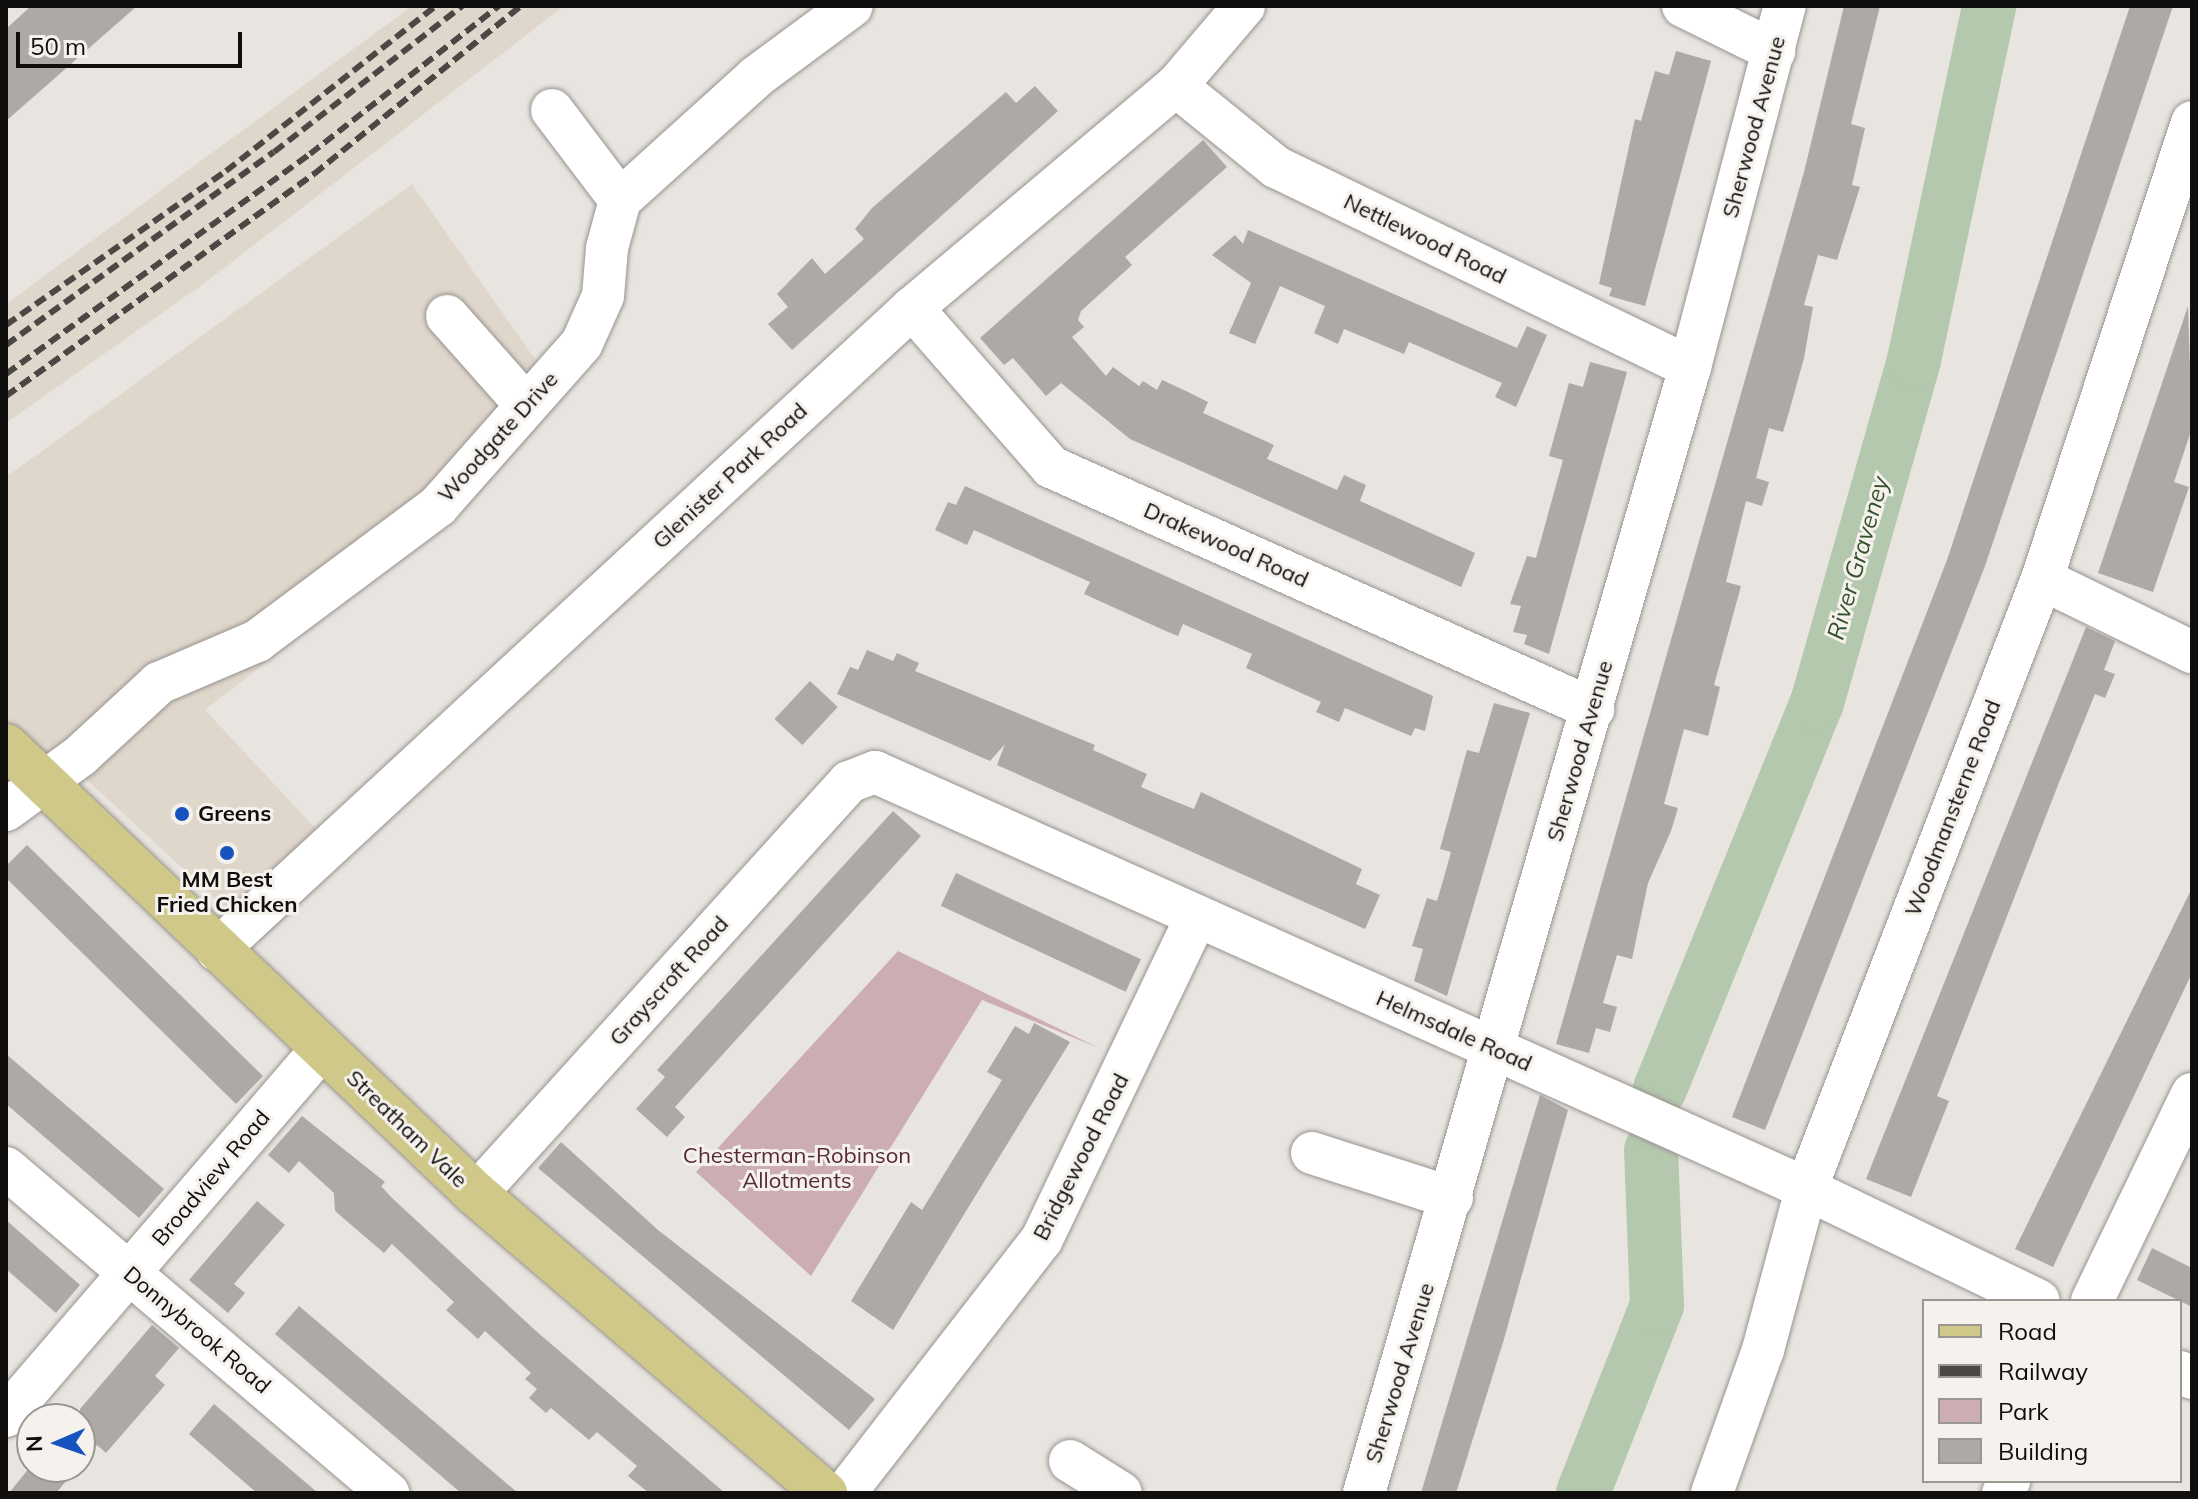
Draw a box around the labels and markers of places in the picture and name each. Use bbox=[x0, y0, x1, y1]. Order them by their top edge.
place label: Greens bbox=[198, 801, 271, 827]
marker: Greens bbox=[173, 805, 191, 823]
marker: MM Best Fried Chicken bbox=[218, 844, 236, 862]
place label: MM Best Fried Chicken bbox=[157, 866, 297, 918]

